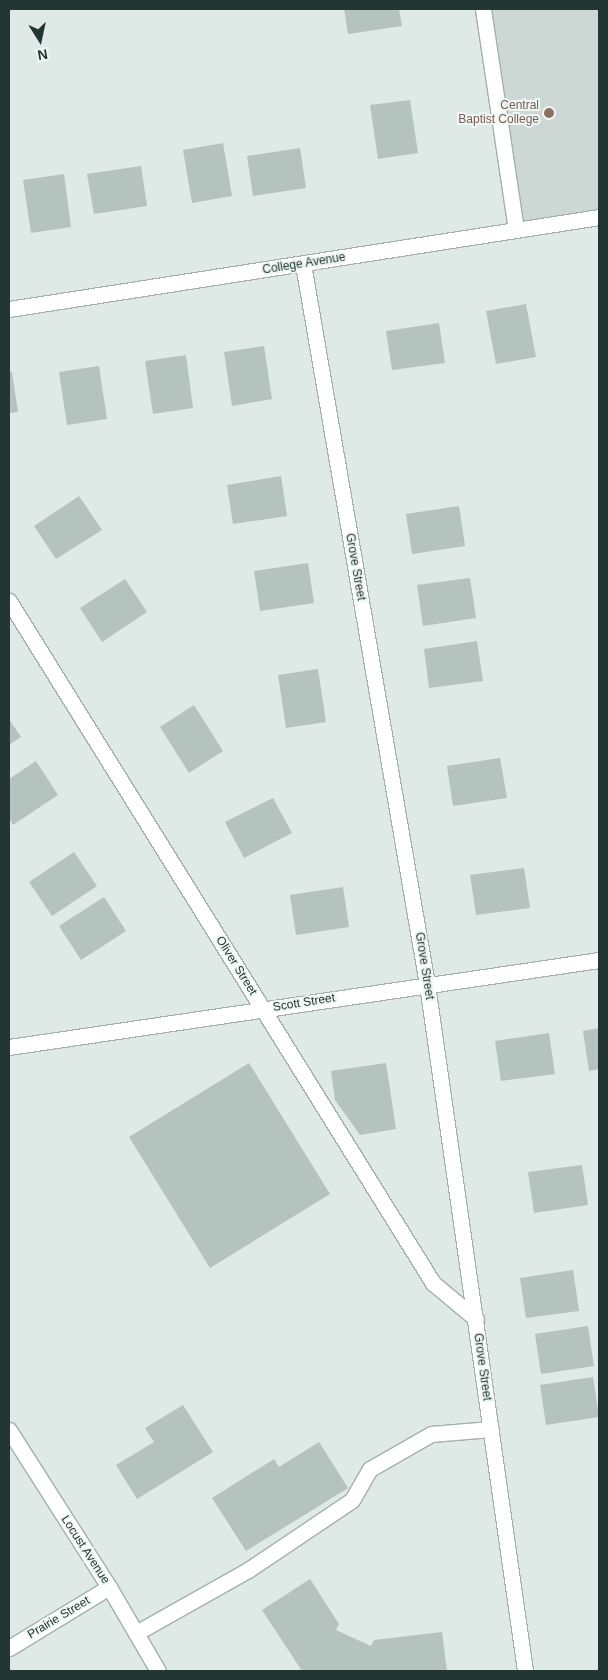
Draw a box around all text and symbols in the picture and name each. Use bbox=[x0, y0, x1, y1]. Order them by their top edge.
north arrow bbox=[15, 15, 65, 65]
text: N bbox=[36, 46, 49, 64]
place label: Central Baptist College bbox=[458, 99, 539, 127]
marker: Central Baptist College bbox=[543, 107, 555, 119]
street label: College Avenue bbox=[261, 250, 347, 278]
street label: Grove Street bbox=[342, 532, 368, 602]
street label: Grove Street bbox=[412, 931, 436, 1001]
street label: Oliver Street bbox=[212, 934, 260, 998]
street label: Scott Street bbox=[272, 991, 336, 1015]
street label: Grove Street bbox=[470, 1332, 494, 1402]
street label: Locust Avenue bbox=[57, 1513, 113, 1587]
street label: Prairie Street bbox=[25, 1594, 93, 1642]

